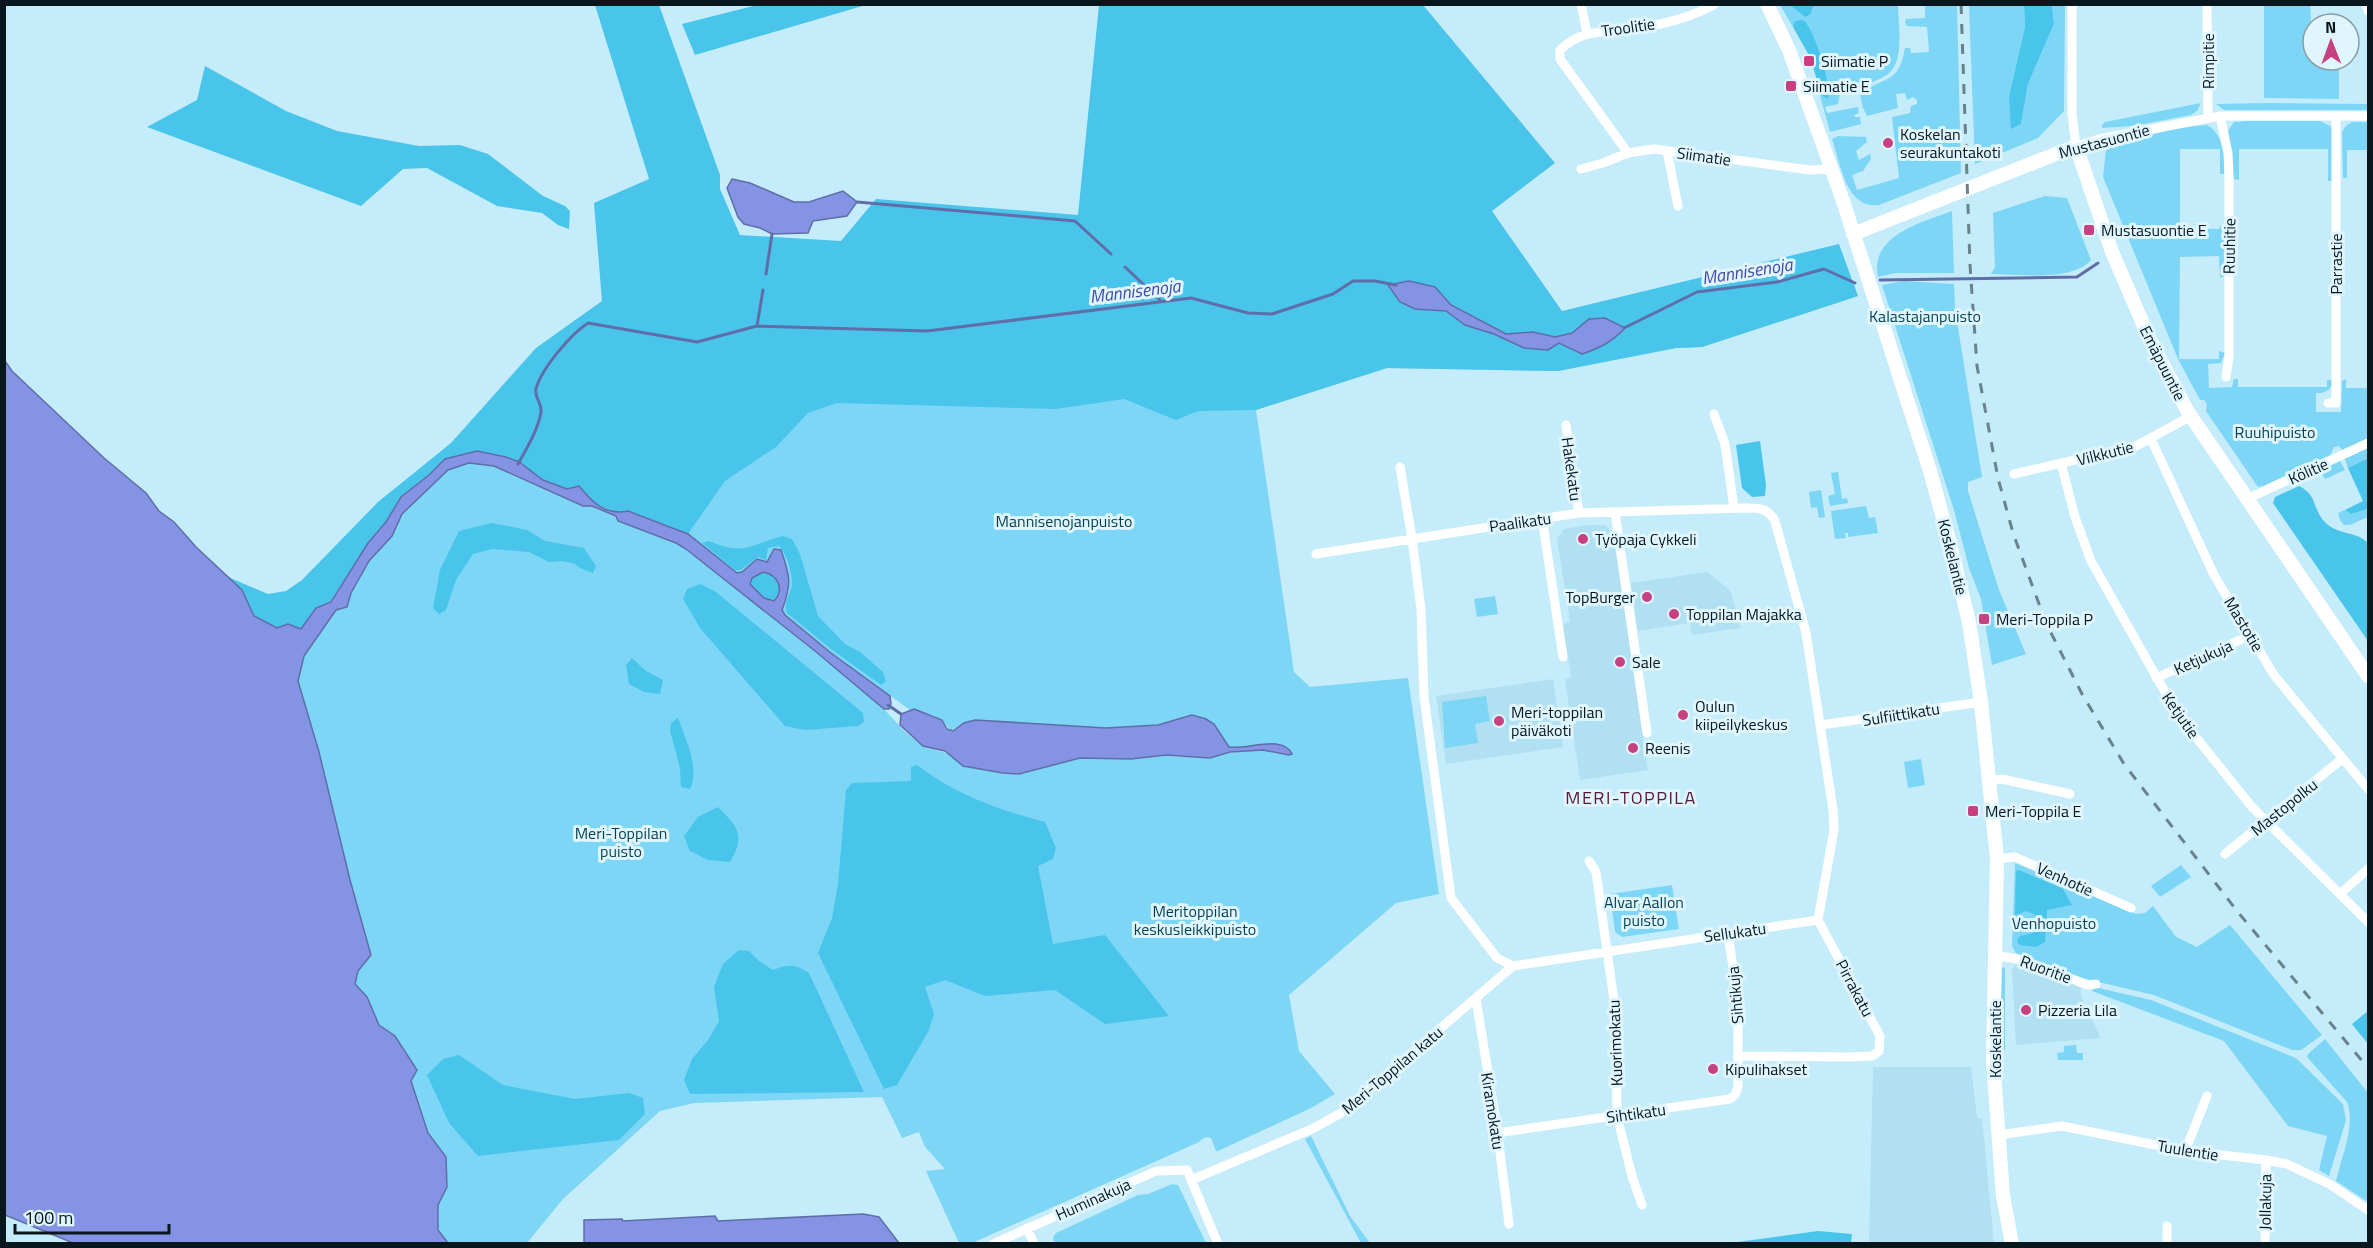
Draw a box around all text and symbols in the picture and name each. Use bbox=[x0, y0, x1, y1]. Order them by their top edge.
street label: Troolitie bbox=[1600, 11, 1656, 43]
north arrow bbox=[2301, 12, 2361, 72]
text: N bbox=[2325, 15, 2336, 39]
street label: Rimpitie bbox=[2196, 33, 2220, 89]
place label: Siimatie P bbox=[1821, 49, 1888, 73]
marker: Siimatie P bbox=[1802, 54, 1816, 68]
place label: Siimatie E bbox=[1803, 74, 1870, 98]
marker: Siimatie E bbox=[1784, 79, 1798, 93]
street label: Mustasuontie bbox=[2056, 117, 2152, 165]
place label: Koskelan seurakuntakoti bbox=[1900, 122, 2001, 164]
marker: Koskelan seurakuntakoti bbox=[1881, 136, 1895, 150]
street label: Siimatie bbox=[1675, 140, 1733, 172]
place label: Mustasuontie E bbox=[2101, 218, 2207, 242]
street label: Ruuhitie bbox=[2217, 218, 2241, 274]
marker: Mustasuontie E bbox=[2082, 223, 2096, 237]
street label: Parrastie bbox=[2324, 233, 2348, 295]
water label: Mannisenoja bbox=[1700, 250, 1795, 291]
water label: Mannisenoja bbox=[1088, 272, 1183, 310]
park label: Kalastajanpuisto bbox=[1869, 304, 1981, 328]
street label: Emäpuuntie bbox=[2134, 321, 2192, 405]
park label: Ruuhipuisto bbox=[2235, 420, 2315, 444]
street label: Vilkkutie bbox=[2074, 434, 2136, 472]
street label: Hakekatu bbox=[1556, 436, 1588, 502]
street label: Kölitie bbox=[2284, 452, 2332, 490]
street label: Paalikatu bbox=[1487, 506, 1553, 538]
park label: Mannisenojanpuisto bbox=[996, 509, 1132, 533]
street label: Koskelantie bbox=[1932, 516, 1974, 598]
place label: Työpaja Cykkeli bbox=[1595, 527, 1696, 551]
marker: Työpaja Cykkeli bbox=[1576, 532, 1590, 546]
place label: TopBurger bbox=[1566, 585, 1635, 609]
marker: TopBurger bbox=[1640, 590, 1654, 604]
street label: Mastotie bbox=[2218, 592, 2270, 656]
place label: Toppilan Majakka bbox=[1686, 602, 1802, 626]
marker: Toppilan Majakka bbox=[1667, 607, 1681, 621]
place label: Meri-Toppila P bbox=[1996, 607, 2093, 631]
marker: Meri-Toppila P bbox=[1977, 612, 1991, 626]
street label: Ketjukuja bbox=[2170, 633, 2236, 681]
place label: Sale bbox=[1632, 650, 1660, 674]
marker: Sale bbox=[1613, 655, 1627, 669]
street label: Ketjutie bbox=[2156, 687, 2206, 743]
place label: Oulun kiipeilykeskus bbox=[1695, 694, 1788, 736]
street label: Sulfiittikatu bbox=[1861, 696, 1941, 732]
place label: Meri-toppilan päiväkoti bbox=[1511, 700, 1603, 742]
marker: Oulun kiipeilykeskus bbox=[1676, 708, 1690, 722]
marker: Meri-toppilan päiväkoti bbox=[1492, 714, 1506, 728]
place label: Reenis bbox=[1645, 736, 1690, 760]
marker: Reenis bbox=[1626, 741, 1640, 755]
street label: Mastopolku bbox=[2245, 773, 2323, 841]
district label: MERI-TOPPILA bbox=[1565, 784, 1697, 811]
place label: Meri-Toppila E bbox=[1985, 799, 2081, 823]
marker: Meri-Toppila E bbox=[1966, 804, 1980, 818]
park label: Meri-Toppilan puisto bbox=[575, 821, 667, 863]
street label: Venhotie bbox=[2033, 856, 2097, 902]
park label: Alvar Aallon puisto bbox=[1604, 890, 1684, 932]
park label: Meritoppilan keskusleikkipuisto bbox=[1134, 899, 1256, 941]
park label: Venhopuisto bbox=[2012, 911, 2096, 935]
street label: Sellukatu bbox=[1702, 916, 1768, 948]
street label: Ruoritie bbox=[2017, 949, 2075, 989]
street label: Pirrakatu bbox=[1830, 955, 1880, 1021]
street label: Sihtikuja bbox=[1721, 965, 1749, 1025]
place label: Pizzeria Lila bbox=[2038, 998, 2117, 1022]
street label: Kuorimokatu bbox=[1601, 999, 1629, 1087]
street label: Koskelantie bbox=[1983, 1000, 2007, 1078]
marker: Pizzeria Lila bbox=[2019, 1003, 2033, 1017]
street label: Meri-Toppilan katu bbox=[1336, 1020, 1448, 1120]
place label: Kipulihakset bbox=[1725, 1057, 1807, 1081]
marker: Kipulihakset bbox=[1706, 1062, 1720, 1076]
street label: Kiramokatu bbox=[1475, 1071, 1511, 1151]
street label: Sihtikatu bbox=[1605, 1097, 1667, 1129]
street label: Tuulentie bbox=[2156, 1133, 2220, 1167]
street label: Huminakuja bbox=[1051, 1172, 1135, 1226]
street label: Jollakuja bbox=[2253, 1174, 2277, 1230]
scale bar bbox=[15, 1197, 170, 1235]
text: 100 m bbox=[24, 1204, 73, 1231]

